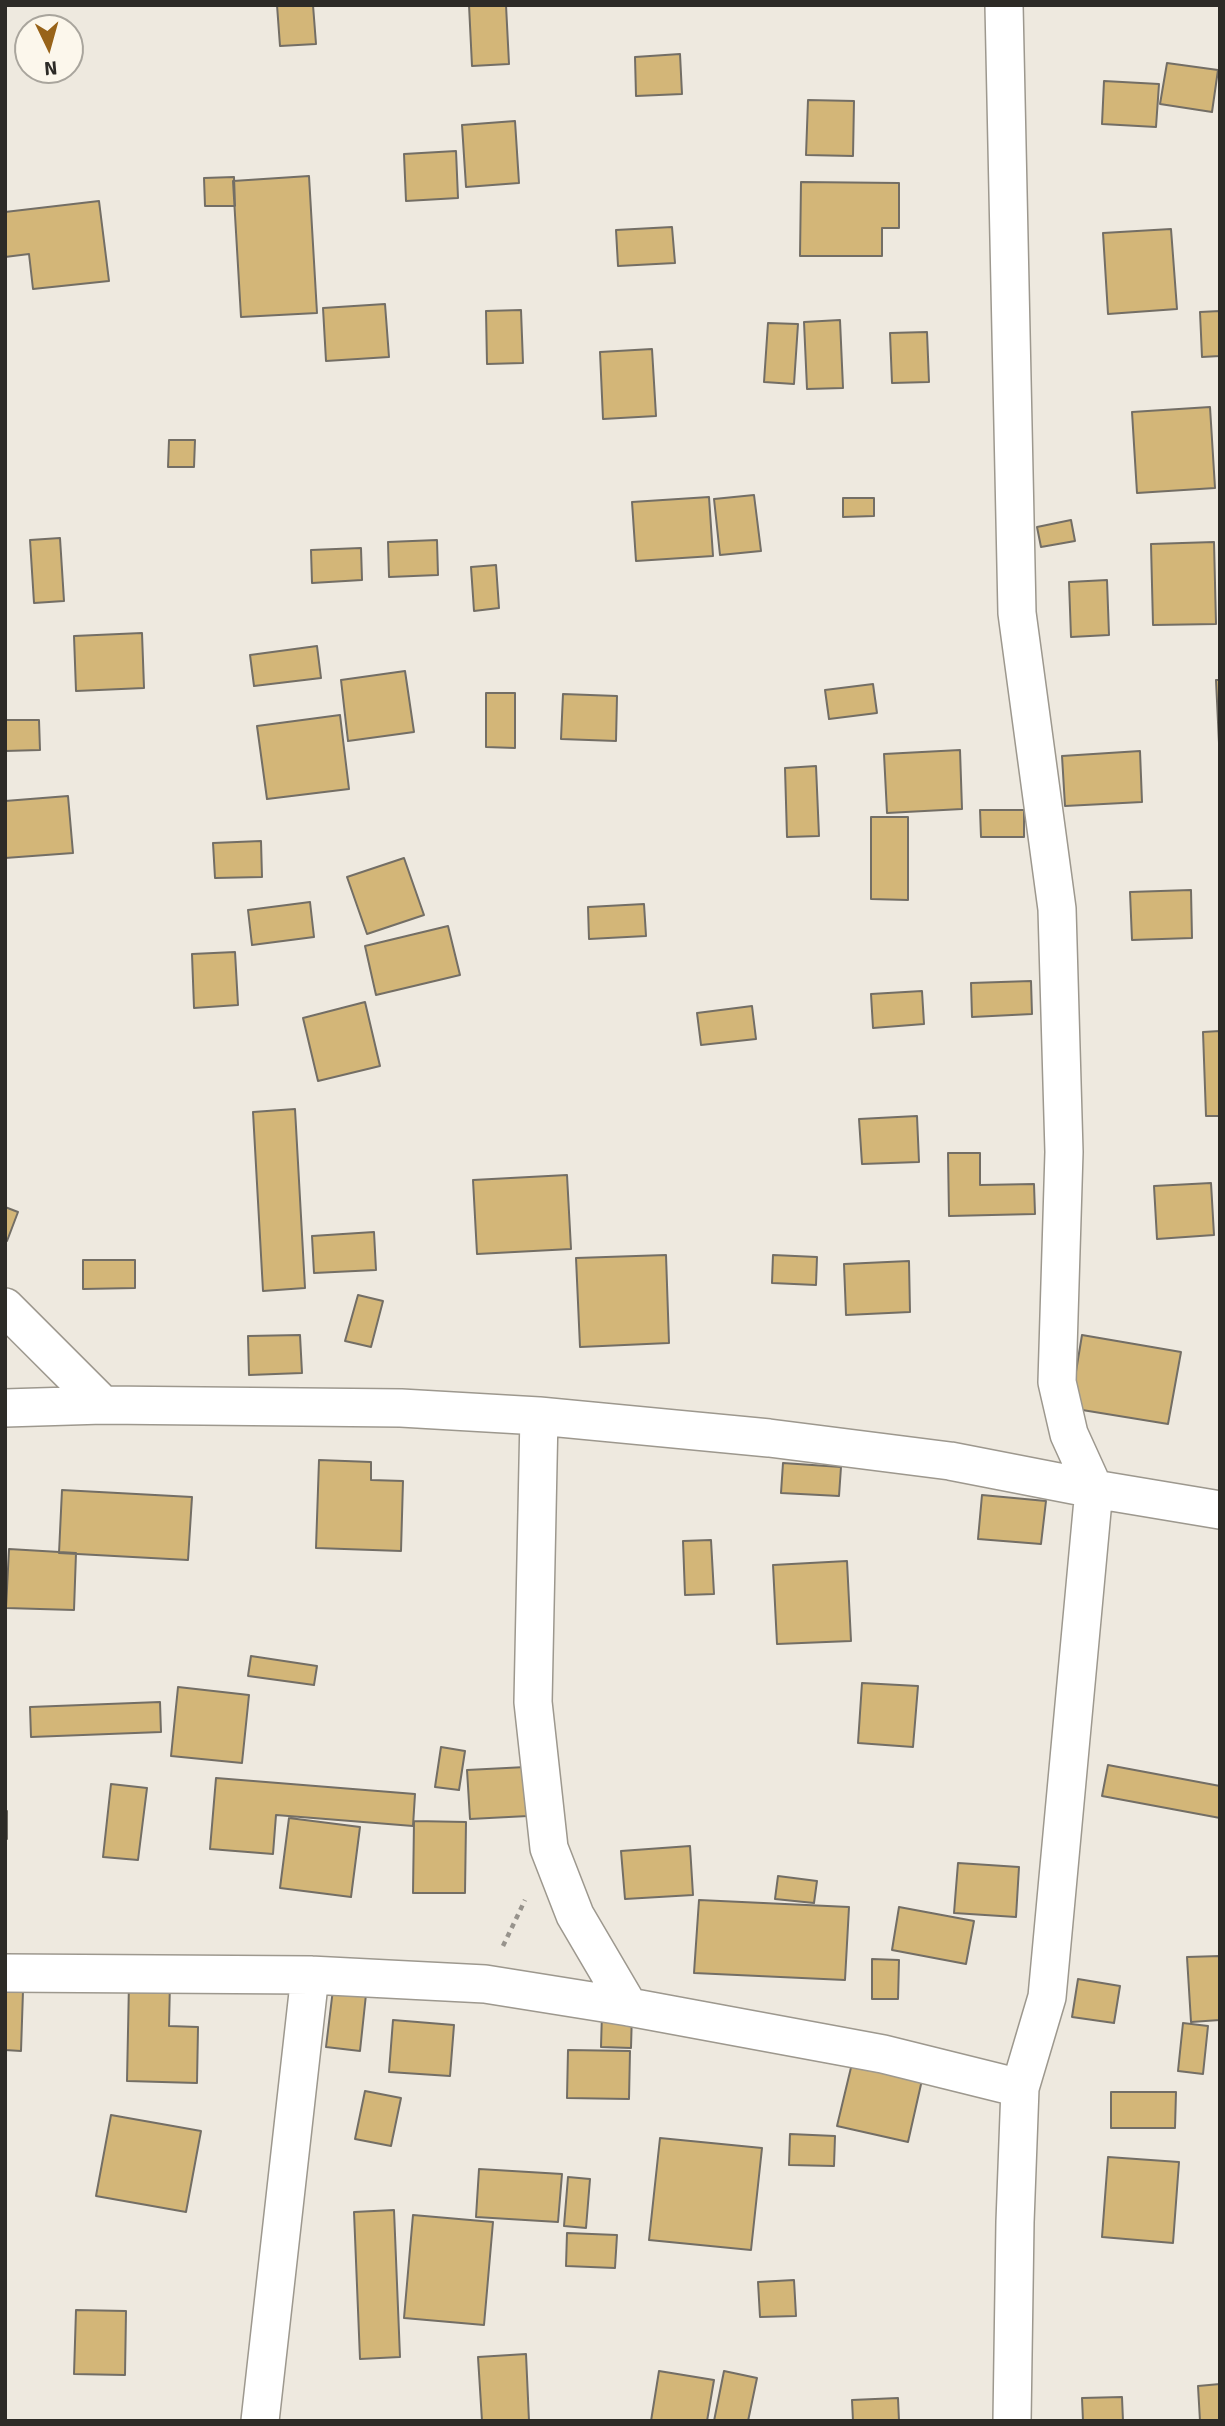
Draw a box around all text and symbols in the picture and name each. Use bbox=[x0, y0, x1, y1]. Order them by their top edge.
north arrow bbox=[14, 14, 84, 84]
text: N bbox=[43, 55, 58, 80]

